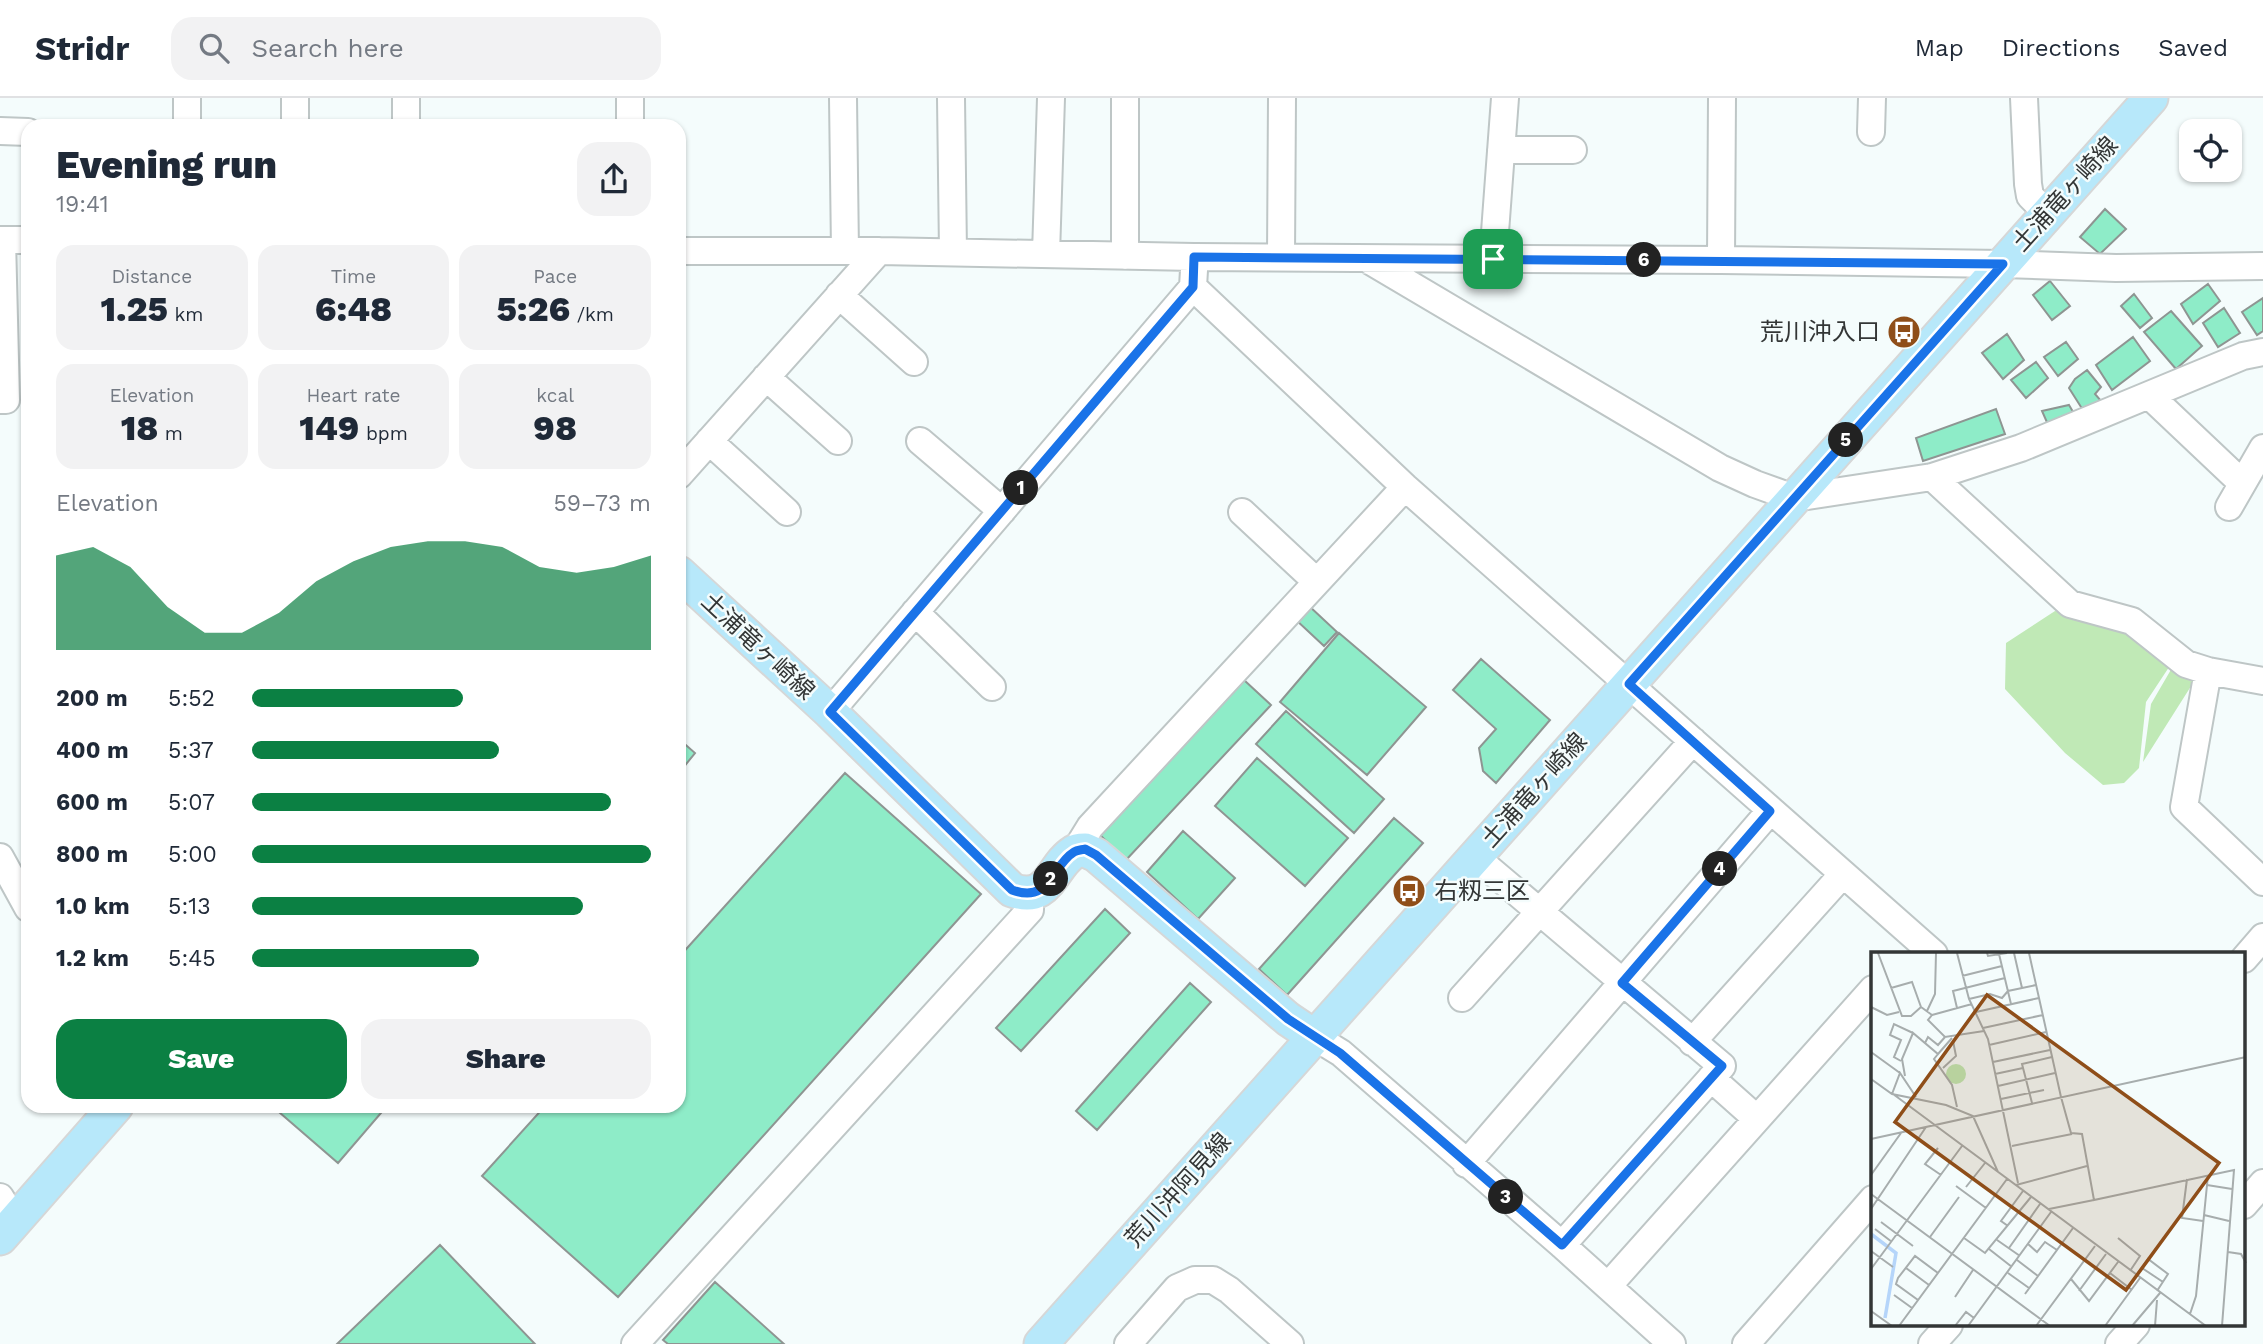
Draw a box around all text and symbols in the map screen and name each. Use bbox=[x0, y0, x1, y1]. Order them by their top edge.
search box bbox=[171, 17, 661, 80]
text: Stridr bbox=[35, 29, 129, 68]
icon: search bbox=[195, 29, 233, 67]
text: Search here bbox=[251, 33, 404, 63]
text: Map bbox=[1915, 34, 1964, 62]
text: Directions bbox=[2002, 34, 2120, 62]
text: Saved bbox=[2158, 34, 2228, 62]
map controls bbox=[2179, 119, 2242, 182]
button: locate bbox=[2179, 119, 2242, 182]
street label: 土浦竜ヶ崎線 bbox=[2006, 131, 2124, 257]
button: share bbox=[577, 142, 651, 216]
text: Evening run bbox=[56, 143, 277, 187]
text: 19:41 bbox=[56, 191, 109, 218]
pin bbox=[1463, 229, 1523, 289]
icon: arrive bbox=[1474, 240, 1512, 278]
pin: 6 bbox=[1626, 242, 1662, 278]
text: 6 bbox=[1638, 248, 1649, 271]
text: Distance bbox=[111, 265, 192, 288]
text: Time bbox=[331, 265, 376, 288]
text: Pace bbox=[533, 265, 577, 288]
text: 1.25 bbox=[100, 288, 168, 330]
text: 6:48 bbox=[315, 288, 392, 330]
text: 5:26 bbox=[496, 288, 570, 330]
text: km bbox=[168, 303, 203, 326]
text: /km bbox=[570, 303, 614, 326]
bus stop icon: 荒川沖入口 bbox=[1885, 313, 1923, 351]
place label: 荒川沖入口 bbox=[1760, 318, 1880, 346]
text: Elevation bbox=[109, 384, 194, 407]
text: Heart rate bbox=[307, 384, 400, 407]
text: kcal bbox=[536, 384, 574, 407]
text: 18 bbox=[121, 407, 158, 449]
text: 149 bbox=[299, 407, 359, 449]
text: 98 bbox=[533, 407, 577, 449]
text: m bbox=[158, 422, 183, 445]
text: bpm bbox=[359, 422, 408, 445]
pin: 5 bbox=[1828, 422, 1864, 458]
text: 5 bbox=[1840, 428, 1851, 451]
pin: 1 bbox=[1004, 470, 1038, 506]
text: 1 bbox=[1016, 476, 1025, 499]
text: Elevation bbox=[56, 490, 159, 517]
text: 59–73 m bbox=[553, 490, 651, 517]
street label: 土浦竜ヶ崎線 bbox=[696, 587, 820, 705]
text: 200 m bbox=[56, 685, 128, 712]
text: 5:52 bbox=[168, 685, 215, 712]
street label: 土浦竜ヶ崎線 bbox=[1475, 727, 1593, 853]
text: 400 m bbox=[56, 737, 129, 764]
text: 5:37 bbox=[168, 737, 214, 764]
text: 600 m bbox=[56, 789, 128, 816]
text: 5:07 bbox=[168, 789, 215, 816]
text: 800 m bbox=[56, 841, 128, 868]
text: 5:00 bbox=[168, 841, 217, 868]
pin: 4 bbox=[1702, 852, 1738, 886]
text: 4 bbox=[1713, 857, 1726, 880]
pin: 2 bbox=[1034, 862, 1068, 896]
text: 2 bbox=[1045, 867, 1056, 890]
bus stop icon: 右籾三区 bbox=[1390, 872, 1428, 910]
place label: 右籾三区 bbox=[1434, 877, 1530, 905]
text: 1.0 km bbox=[56, 893, 130, 920]
text: 5:13 bbox=[168, 893, 211, 920]
text: 1.2 km bbox=[56, 945, 129, 972]
text: 5:45 bbox=[168, 945, 216, 972]
inset map bbox=[1871, 952, 2246, 1326]
button: Save bbox=[56, 1019, 347, 1099]
button: Share bbox=[361, 1019, 651, 1099]
street label: 荒川沖阿見線 bbox=[1119, 1127, 1237, 1253]
pin: 3 bbox=[1488, 1180, 1524, 1214]
text: 3 bbox=[1500, 1185, 1511, 1208]

